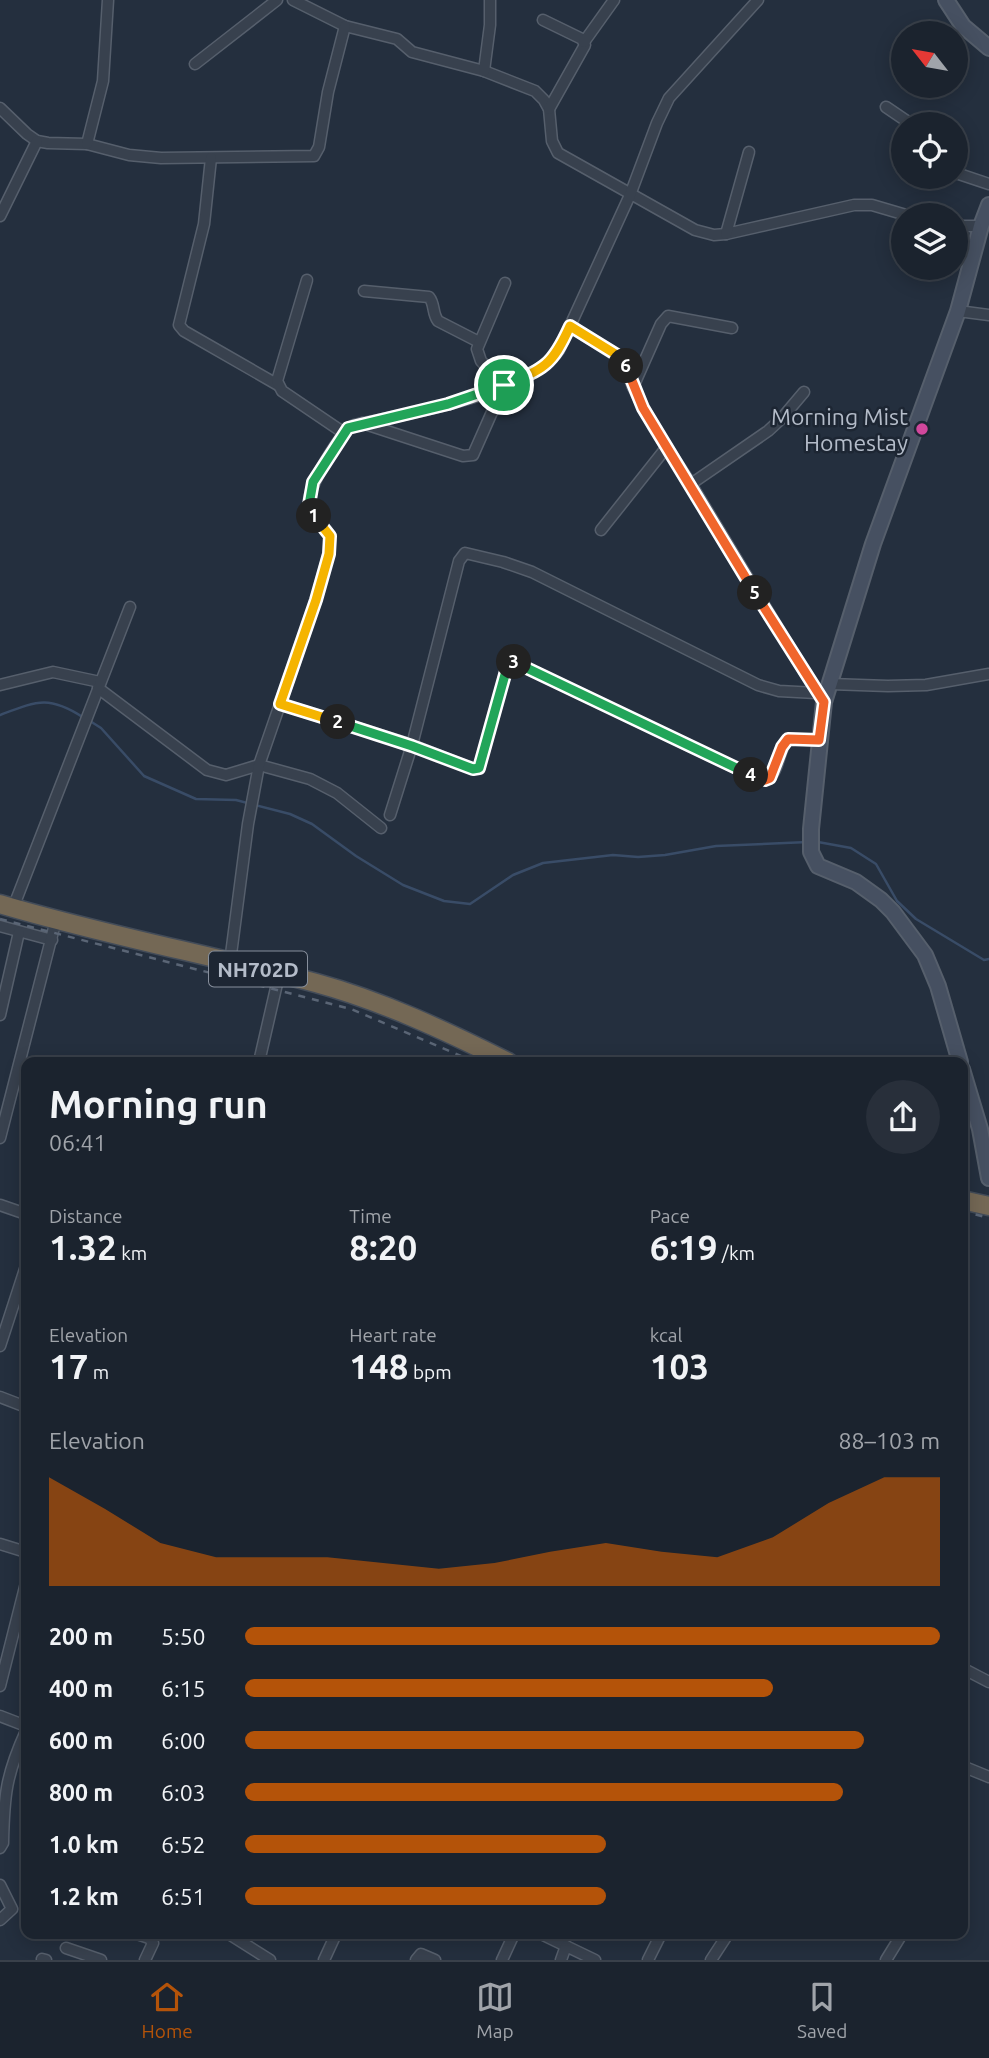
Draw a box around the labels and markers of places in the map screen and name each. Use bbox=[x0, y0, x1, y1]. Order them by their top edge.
pin: 6 bbox=[608, 348, 644, 384]
pin bbox=[474, 355, 534, 415]
place label: Morning Mist Homestay bbox=[771, 404, 908, 455]
marker: Morning Mist Homestay bbox=[914, 421, 930, 437]
pin: 1 bbox=[296, 498, 332, 534]
pin: 5 bbox=[738, 576, 772, 610]
pin: 3 bbox=[496, 644, 532, 680]
pin: 2 bbox=[320, 704, 356, 740]
pin: 4 bbox=[734, 758, 768, 792]

